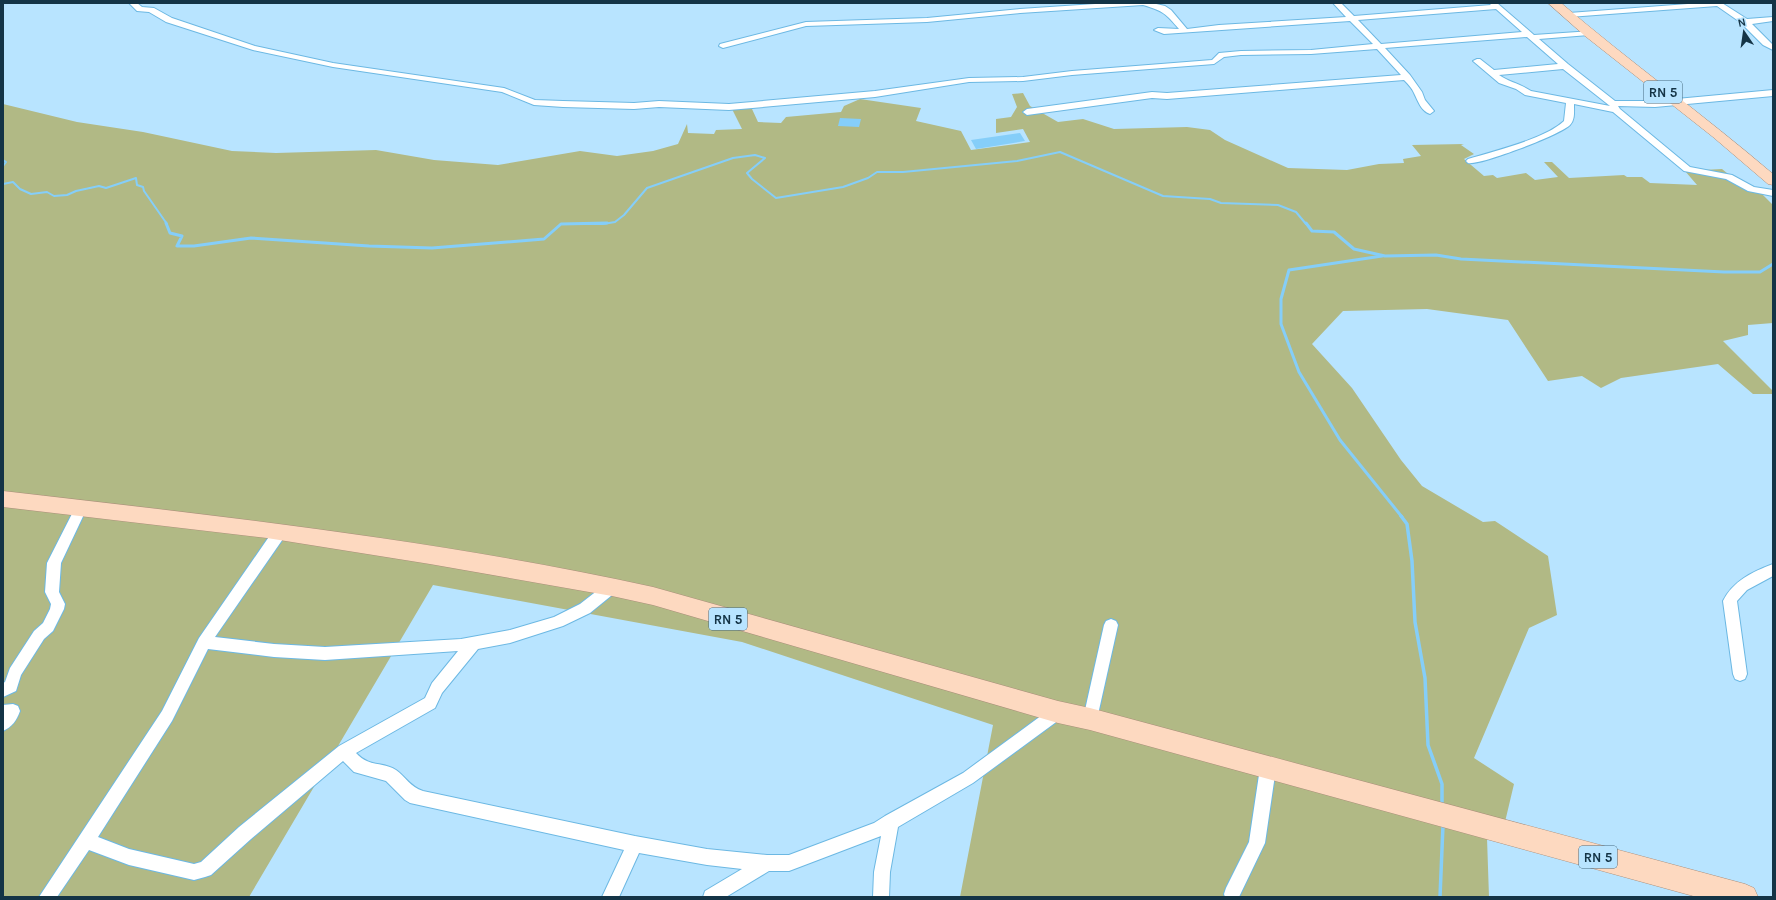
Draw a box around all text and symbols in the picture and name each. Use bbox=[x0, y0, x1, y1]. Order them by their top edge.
north arrow bbox=[1724, 12, 1764, 52]
text: N bbox=[1737, 16, 1747, 30]
road number: RN 5 bbox=[1644, 81, 1682, 103]
road number: RN 5 bbox=[709, 608, 747, 630]
road number: RN 5 bbox=[1579, 846, 1617, 868]

